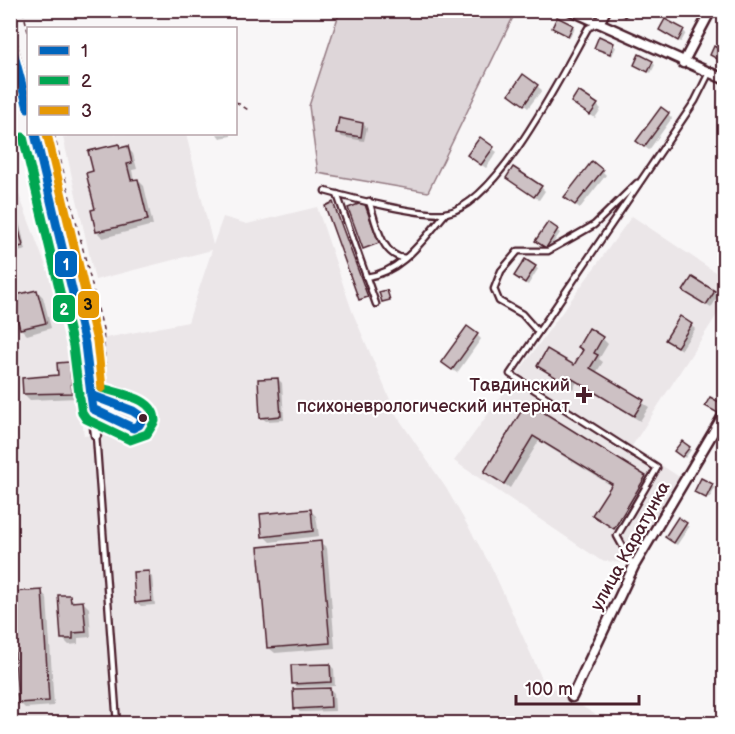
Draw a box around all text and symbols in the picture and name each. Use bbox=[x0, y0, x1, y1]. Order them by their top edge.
legend bbox=[27, 27, 237, 135]
text: 1 bbox=[81, 41, 88, 62]
text: 2 bbox=[81, 71, 92, 92]
text: 3 bbox=[81, 101, 92, 122]
line badge: 1 bbox=[54, 250, 78, 278]
text: 1 bbox=[63, 256, 69, 275]
line badge: 3 bbox=[77, 290, 100, 319]
line badge: 2 bbox=[52, 294, 76, 323]
text: 3 bbox=[83, 296, 93, 315]
text: 2 bbox=[59, 301, 69, 320]
place label: Тавдинский психоневрологический интернат bbox=[297, 375, 571, 417]
marker: Тавдинский психоневрологический интернат bbox=[575, 386, 593, 404]
unlabelled marker bbox=[137, 412, 149, 424]
street label: улица Каратунка bbox=[586, 478, 675, 615]
scale bar bbox=[516, 668, 639, 706]
text: 100 m bbox=[525, 679, 573, 700]

